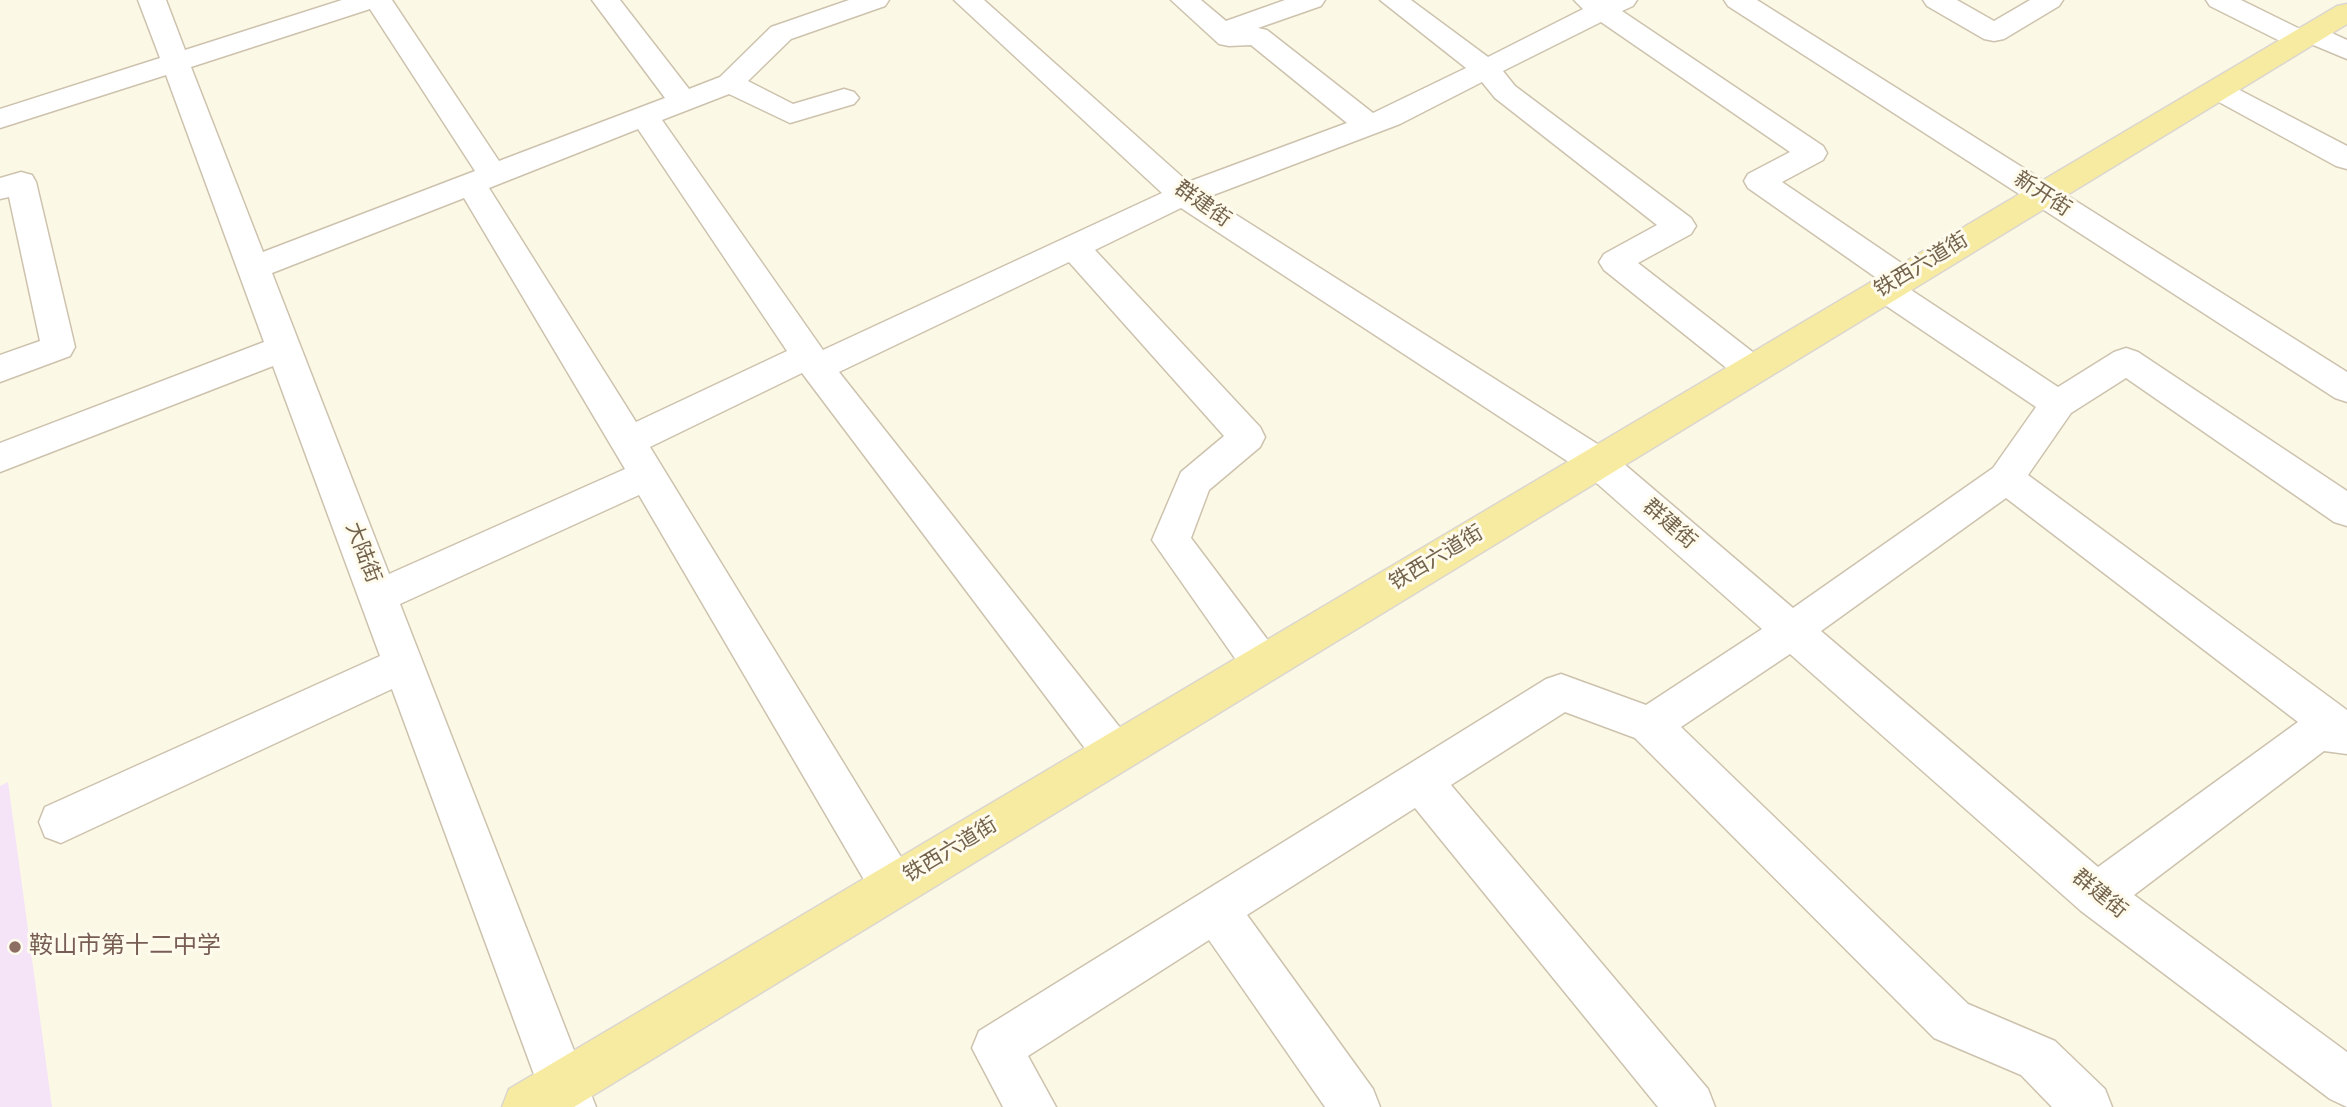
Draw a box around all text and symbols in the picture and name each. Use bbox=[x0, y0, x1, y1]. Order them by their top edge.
street label: 新开街 bbox=[2009, 167, 2075, 223]
street label: 群建街 bbox=[1169, 177, 1235, 233]
street label: 铁西六道街 bbox=[1871, 228, 1973, 304]
street label: 群建街 bbox=[1637, 495, 1701, 555]
street label: 大陆街 bbox=[339, 519, 385, 587]
street label: 铁西六道街 bbox=[1386, 521, 1488, 597]
street label: 铁西六道街 bbox=[900, 813, 1002, 889]
street label: 群建街 bbox=[2067, 865, 2131, 925]
place label: 鞍山市第十二中学 bbox=[29, 933, 221, 961]
marker: 鞍山市第十二中学 bbox=[7, 939, 23, 955]

